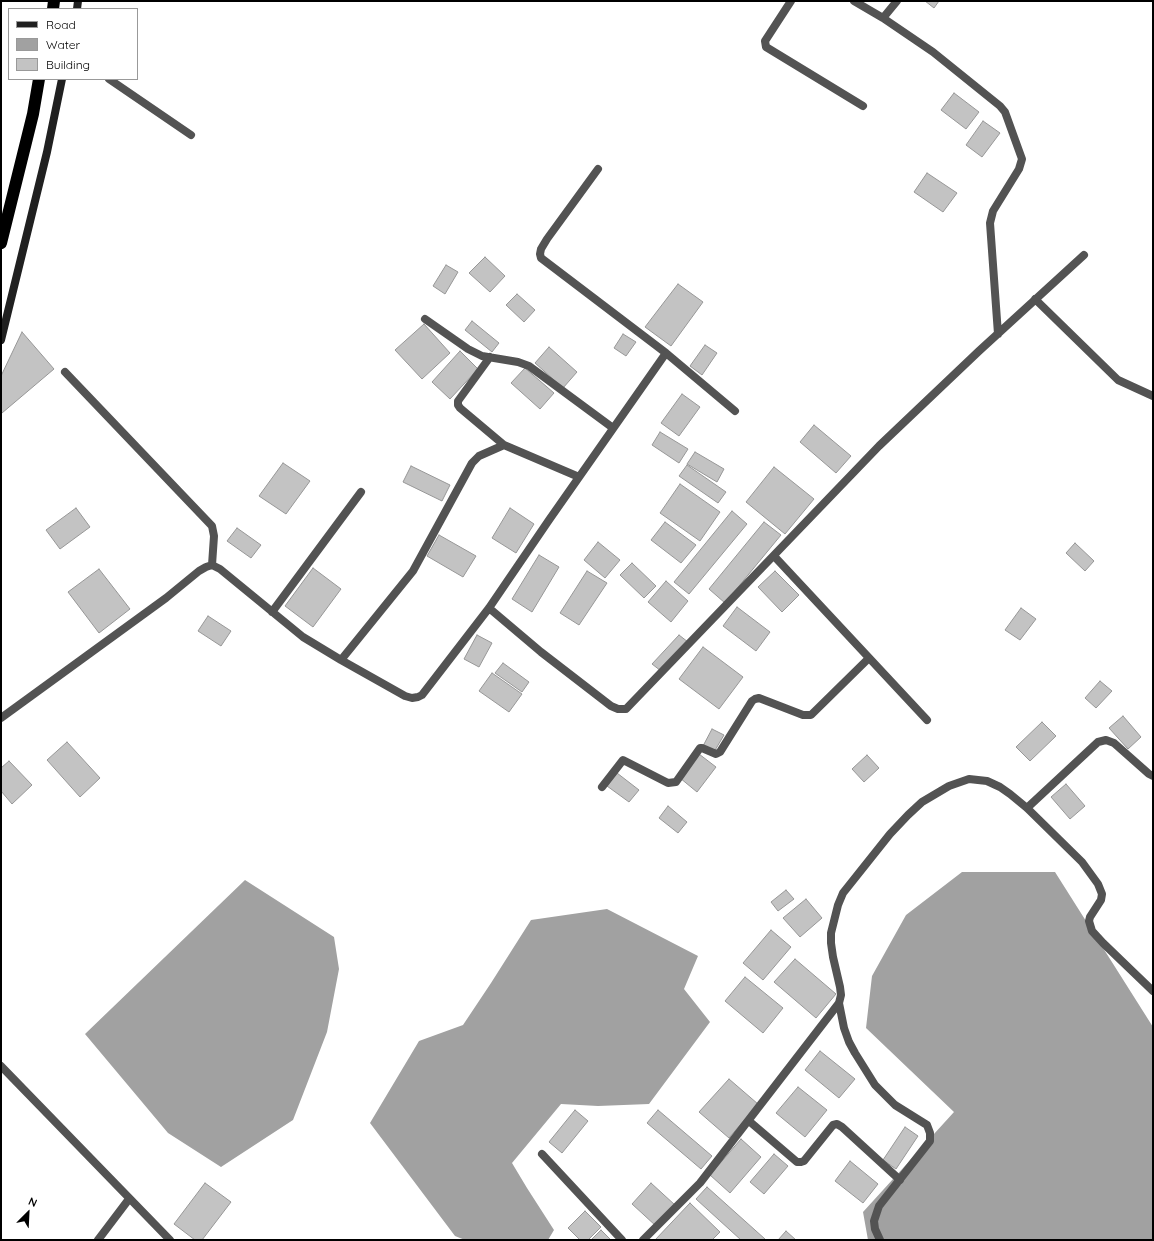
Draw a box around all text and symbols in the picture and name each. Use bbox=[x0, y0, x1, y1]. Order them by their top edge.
legend bbox=[8, 8, 138, 80]
text: Road bbox=[46, 17, 76, 32]
text: Water bbox=[46, 37, 80, 52]
text: Building bbox=[46, 57, 90, 72]
north arrow bbox=[8, 1193, 48, 1233]
text: N bbox=[26, 1194, 39, 1210]

